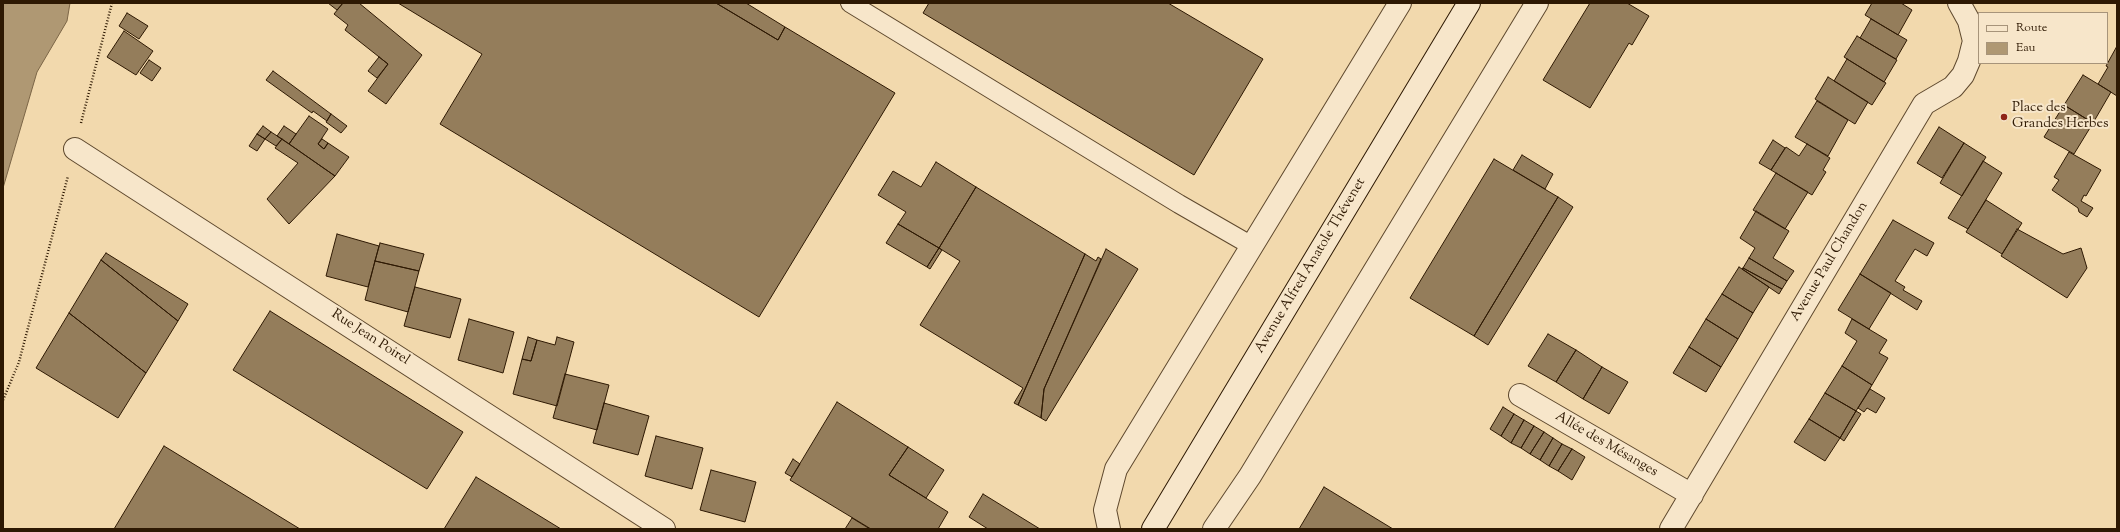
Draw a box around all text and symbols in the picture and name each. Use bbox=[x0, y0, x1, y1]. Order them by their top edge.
legend bbox=[1978, 12, 2108, 64]
text: Route bbox=[2016, 19, 2047, 37]
text: Eau bbox=[2016, 39, 2036, 57]
place label: Place des Grandes Herbes bbox=[2012, 101, 2108, 134]
marker: Place des Grandes Herbes bbox=[1999, 112, 2009, 122]
street label: Avenue Alfred Anatole Thévenet bbox=[1252, 175, 1370, 357]
street label: Avenue Paul Chandon bbox=[1788, 199, 1872, 325]
street label: Rue Jean Poirel bbox=[328, 306, 412, 370]
street label: Allée des Mésanges bbox=[1552, 409, 1660, 481]

